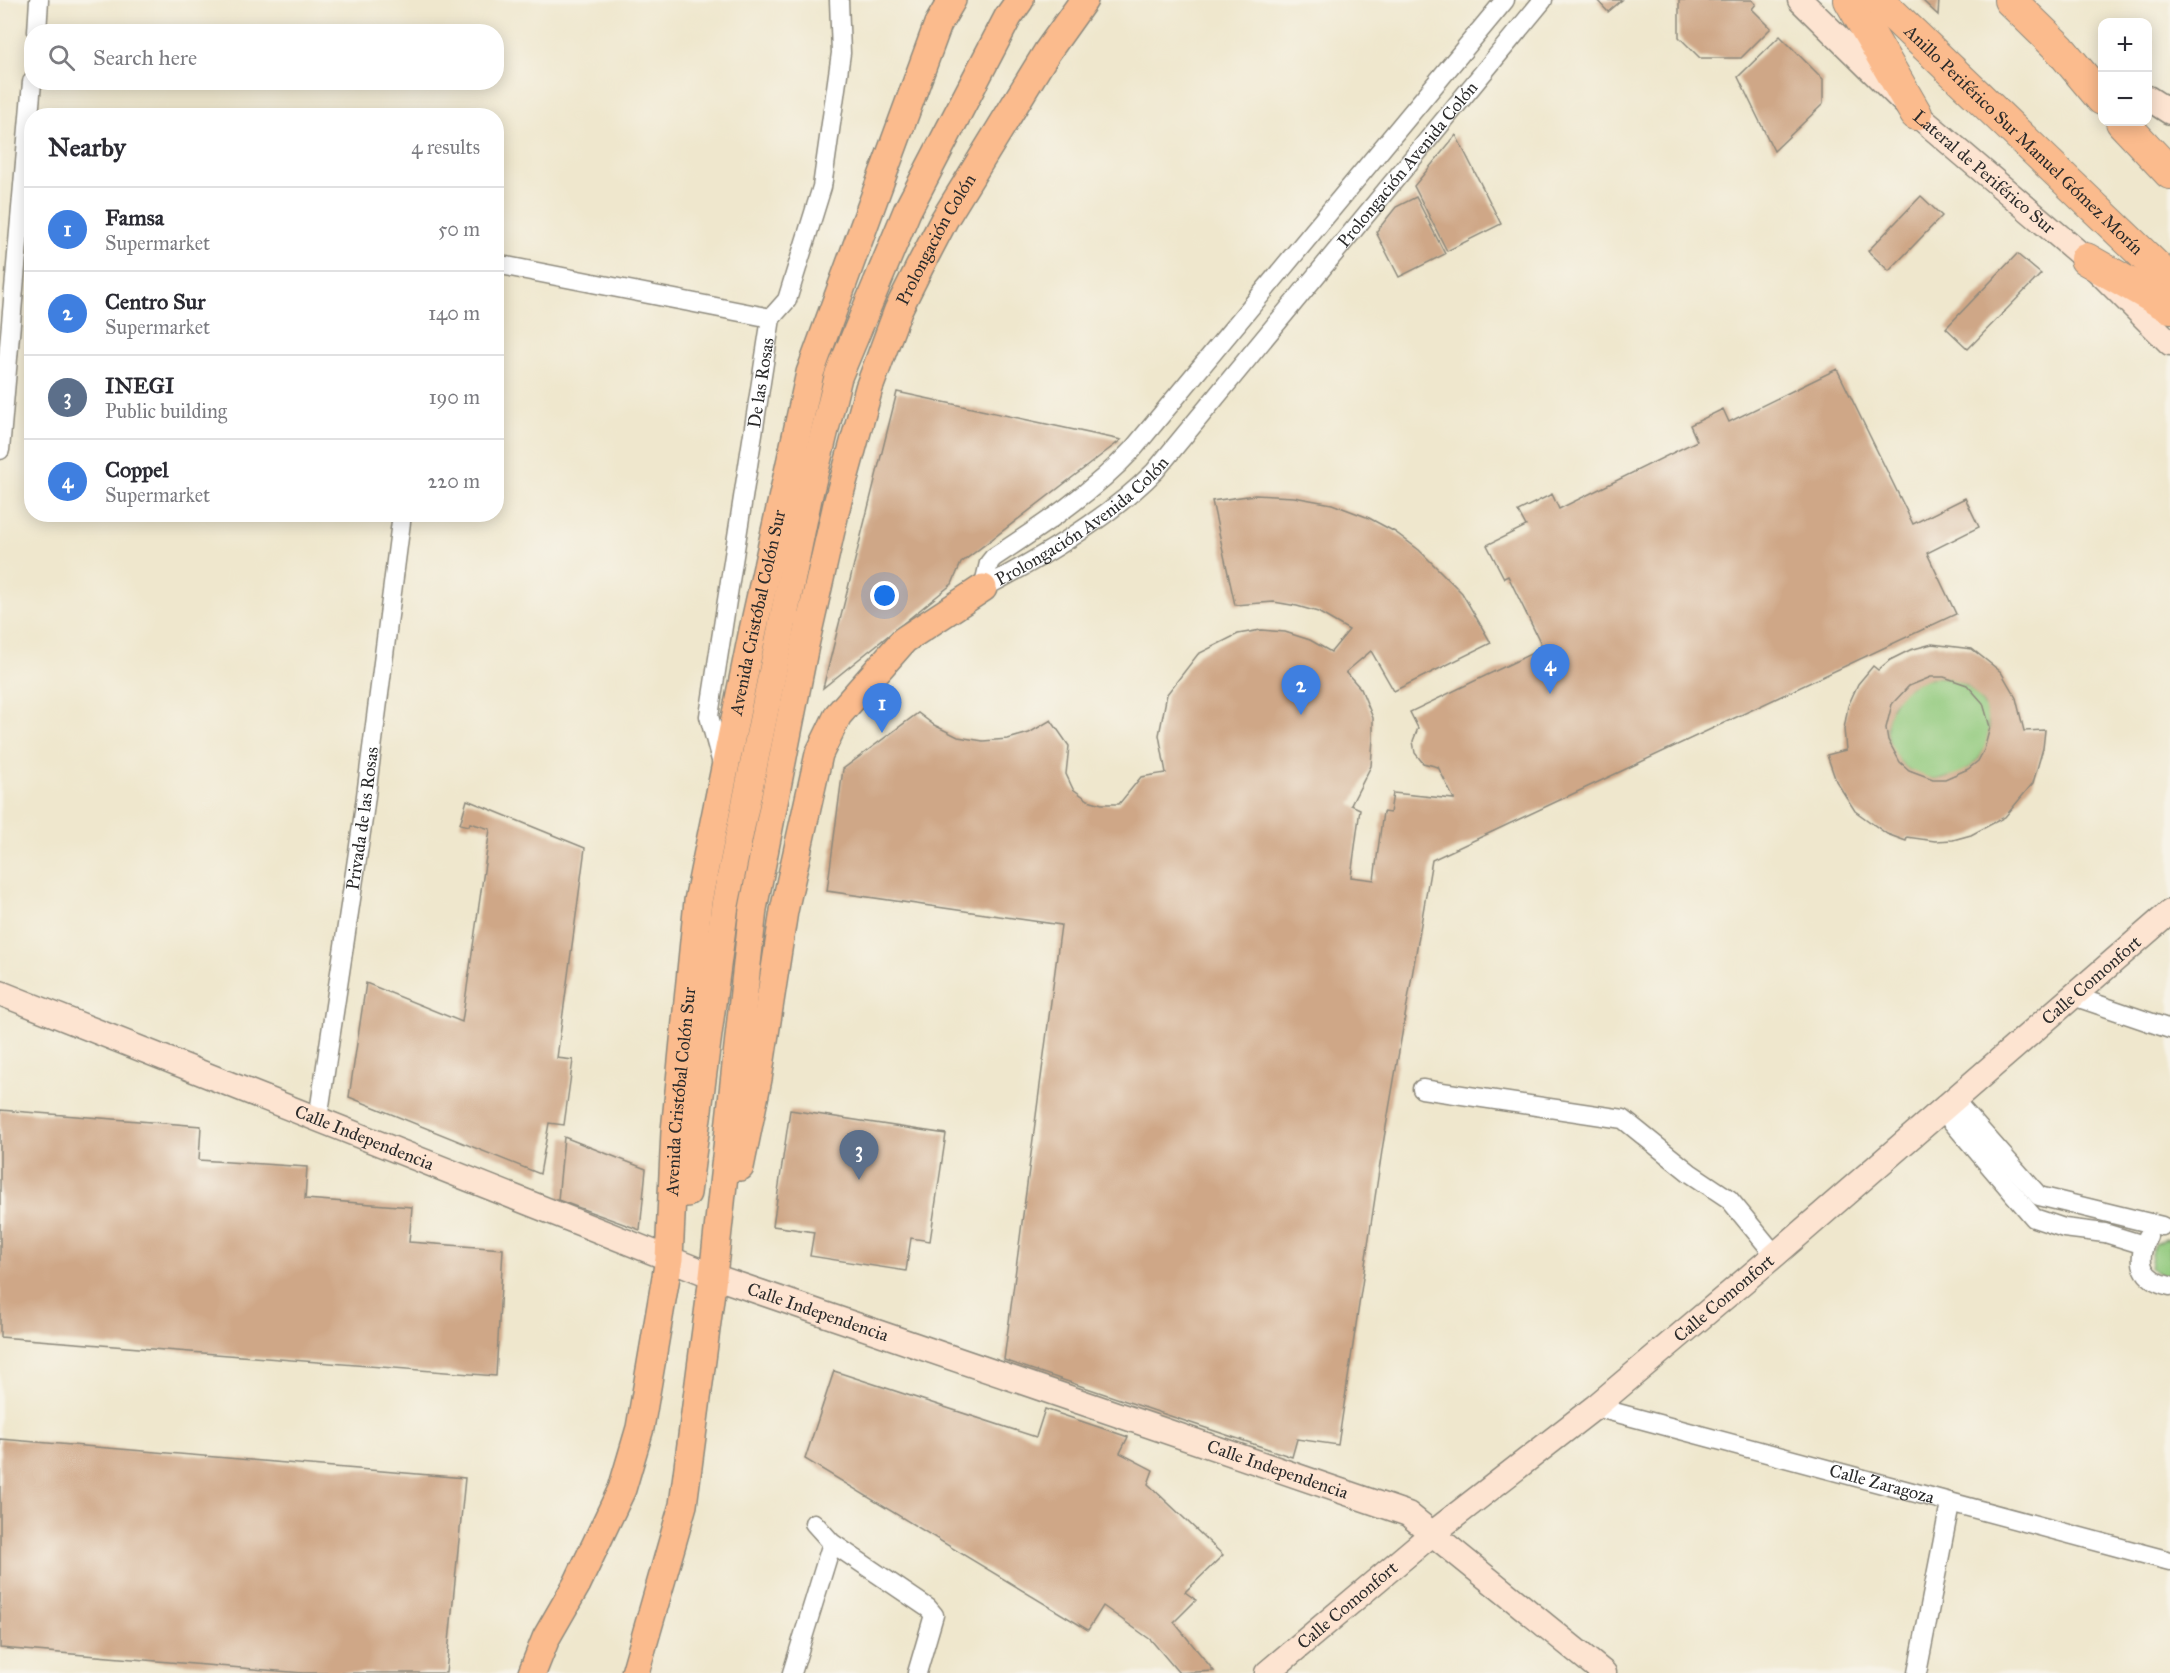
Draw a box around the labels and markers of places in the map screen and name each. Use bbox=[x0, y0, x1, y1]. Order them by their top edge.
pin: 4 bbox=[1530, 644, 1570, 694]
pin: 2 bbox=[1282, 666, 1320, 715]
pin: 1 bbox=[862, 684, 902, 733]
pin: 3 bbox=[840, 1130, 878, 1180]

